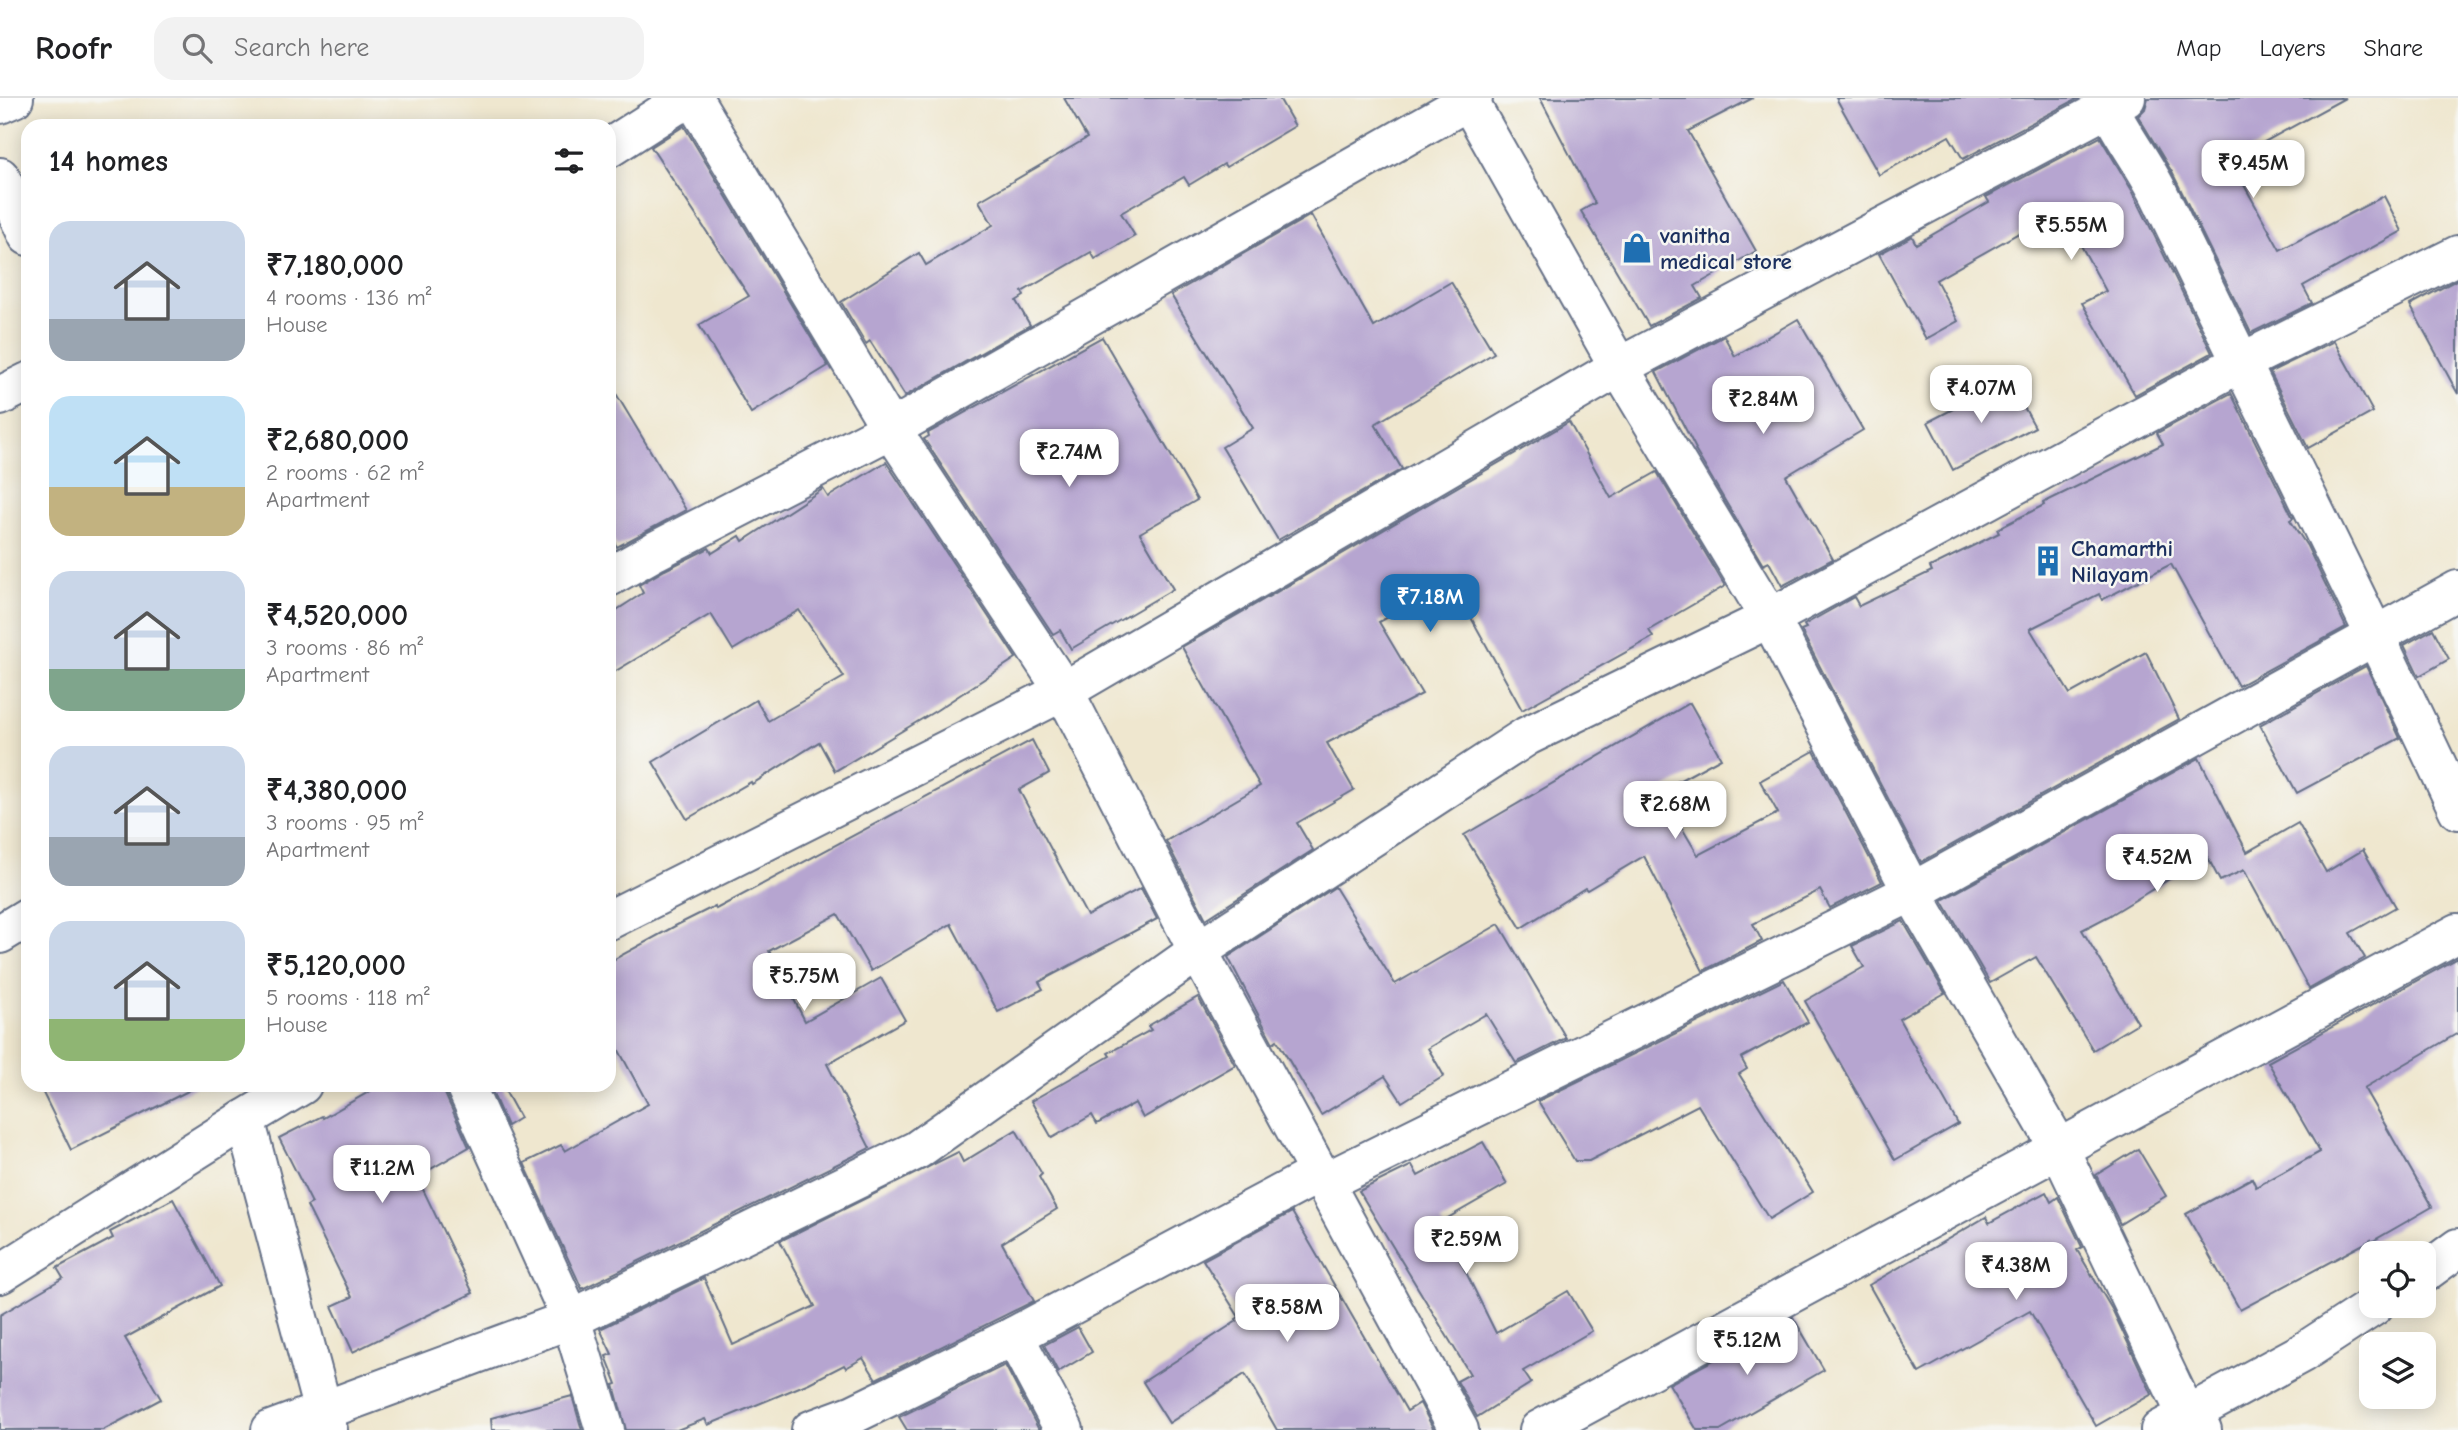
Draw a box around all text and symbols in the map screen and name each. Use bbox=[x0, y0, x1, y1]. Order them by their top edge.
search box bbox=[154, 17, 644, 80]
text: Roofr bbox=[35, 29, 112, 67]
icon: search bbox=[178, 29, 216, 67]
text: Search here bbox=[234, 33, 369, 63]
text: Map bbox=[2176, 34, 2222, 62]
text: Layers bbox=[2260, 34, 2325, 62]
text: Share bbox=[2363, 34, 2423, 62]
pin: ₹9.45M bbox=[2196, 140, 2310, 200]
icon: filters bbox=[550, 142, 588, 180]
text: 14 homes bbox=[49, 144, 168, 179]
text: ₹9.45M bbox=[2218, 149, 2288, 176]
pin: ₹5.55M bbox=[2014, 202, 2128, 262]
text: ₹5.55M bbox=[2035, 211, 2107, 238]
place label: vanitha medical store bbox=[1659, 222, 1792, 275]
shop icon: vanitha medical store bbox=[1620, 231, 1654, 265]
text: ₹7,180,000 bbox=[266, 248, 404, 283]
icon: home bbox=[105, 249, 189, 333]
text: 4 rooms · 136 m² bbox=[266, 284, 432, 311]
text: House bbox=[266, 311, 328, 338]
pin: ₹4.07M bbox=[1924, 366, 2038, 425]
text: ₹4.07M bbox=[1946, 374, 2016, 401]
pin: ₹2.84M bbox=[1706, 376, 1820, 436]
text: ₹2.84M bbox=[1728, 385, 1798, 412]
text: ₹2,680,000 bbox=[266, 423, 409, 458]
icon: home bbox=[105, 424, 189, 508]
pin: ₹2.74M bbox=[1012, 430, 1126, 489]
text: ₹2.74M bbox=[1036, 438, 1102, 465]
text: 2 rooms · 62 m² bbox=[266, 459, 424, 486]
text: Apartment bbox=[266, 486, 369, 513]
place label: Chamarthi Nilayam bbox=[2071, 535, 2173, 588]
building icon: Chamarthi Nilayam bbox=[2031, 544, 2065, 578]
pin: ₹7.18M bbox=[1373, 574, 1487, 634]
text: ₹7.18M bbox=[1396, 583, 1464, 610]
text: ₹4,520,000 bbox=[266, 598, 408, 633]
icon: home bbox=[105, 599, 189, 683]
text: 3 rooms · 86 m² bbox=[266, 634, 423, 661]
text: Apartment bbox=[266, 661, 369, 688]
text: ₹4,380,000 bbox=[266, 773, 407, 808]
icon: home bbox=[105, 774, 189, 858]
pin: ₹2.68M bbox=[1618, 782, 1732, 841]
text: ₹2.68M bbox=[1639, 790, 1711, 817]
text: 3 rooms · 95 m² bbox=[266, 809, 424, 836]
pin: ₹4.52M bbox=[2100, 834, 2214, 894]
text: Apartment bbox=[266, 836, 369, 863]
text: ₹4.52M bbox=[2122, 843, 2192, 870]
text: ₹5,120,000 bbox=[266, 948, 406, 983]
icon: home bbox=[105, 949, 189, 1033]
pin: ₹5.75M bbox=[747, 954, 861, 1013]
text: ₹5.75M bbox=[769, 962, 839, 989]
text: 5 rooms · 118 m² bbox=[266, 984, 430, 1011]
text: House bbox=[266, 1011, 328, 1038]
pin: ₹11.2M bbox=[325, 1146, 439, 1205]
text: ₹11.2M bbox=[349, 1154, 415, 1181]
pin: ₹2.59M bbox=[1409, 1216, 1523, 1276]
text: ₹2.59M bbox=[1430, 1225, 1502, 1252]
map controls bbox=[2359, 1241, 2436, 1409]
button: locate bbox=[2359, 1241, 2436, 1318]
pin: ₹4.38M bbox=[1959, 1242, 2073, 1302]
text: ₹4.38M bbox=[1981, 1251, 2051, 1278]
pin: ₹8.58M bbox=[1230, 1284, 1344, 1344]
text: ₹8.58M bbox=[1251, 1293, 1323, 1320]
pin: ₹5.12M bbox=[1690, 1318, 1804, 1377]
text: ₹5.12M bbox=[1713, 1326, 1781, 1353]
button: layers bbox=[2359, 1332, 2436, 1409]

